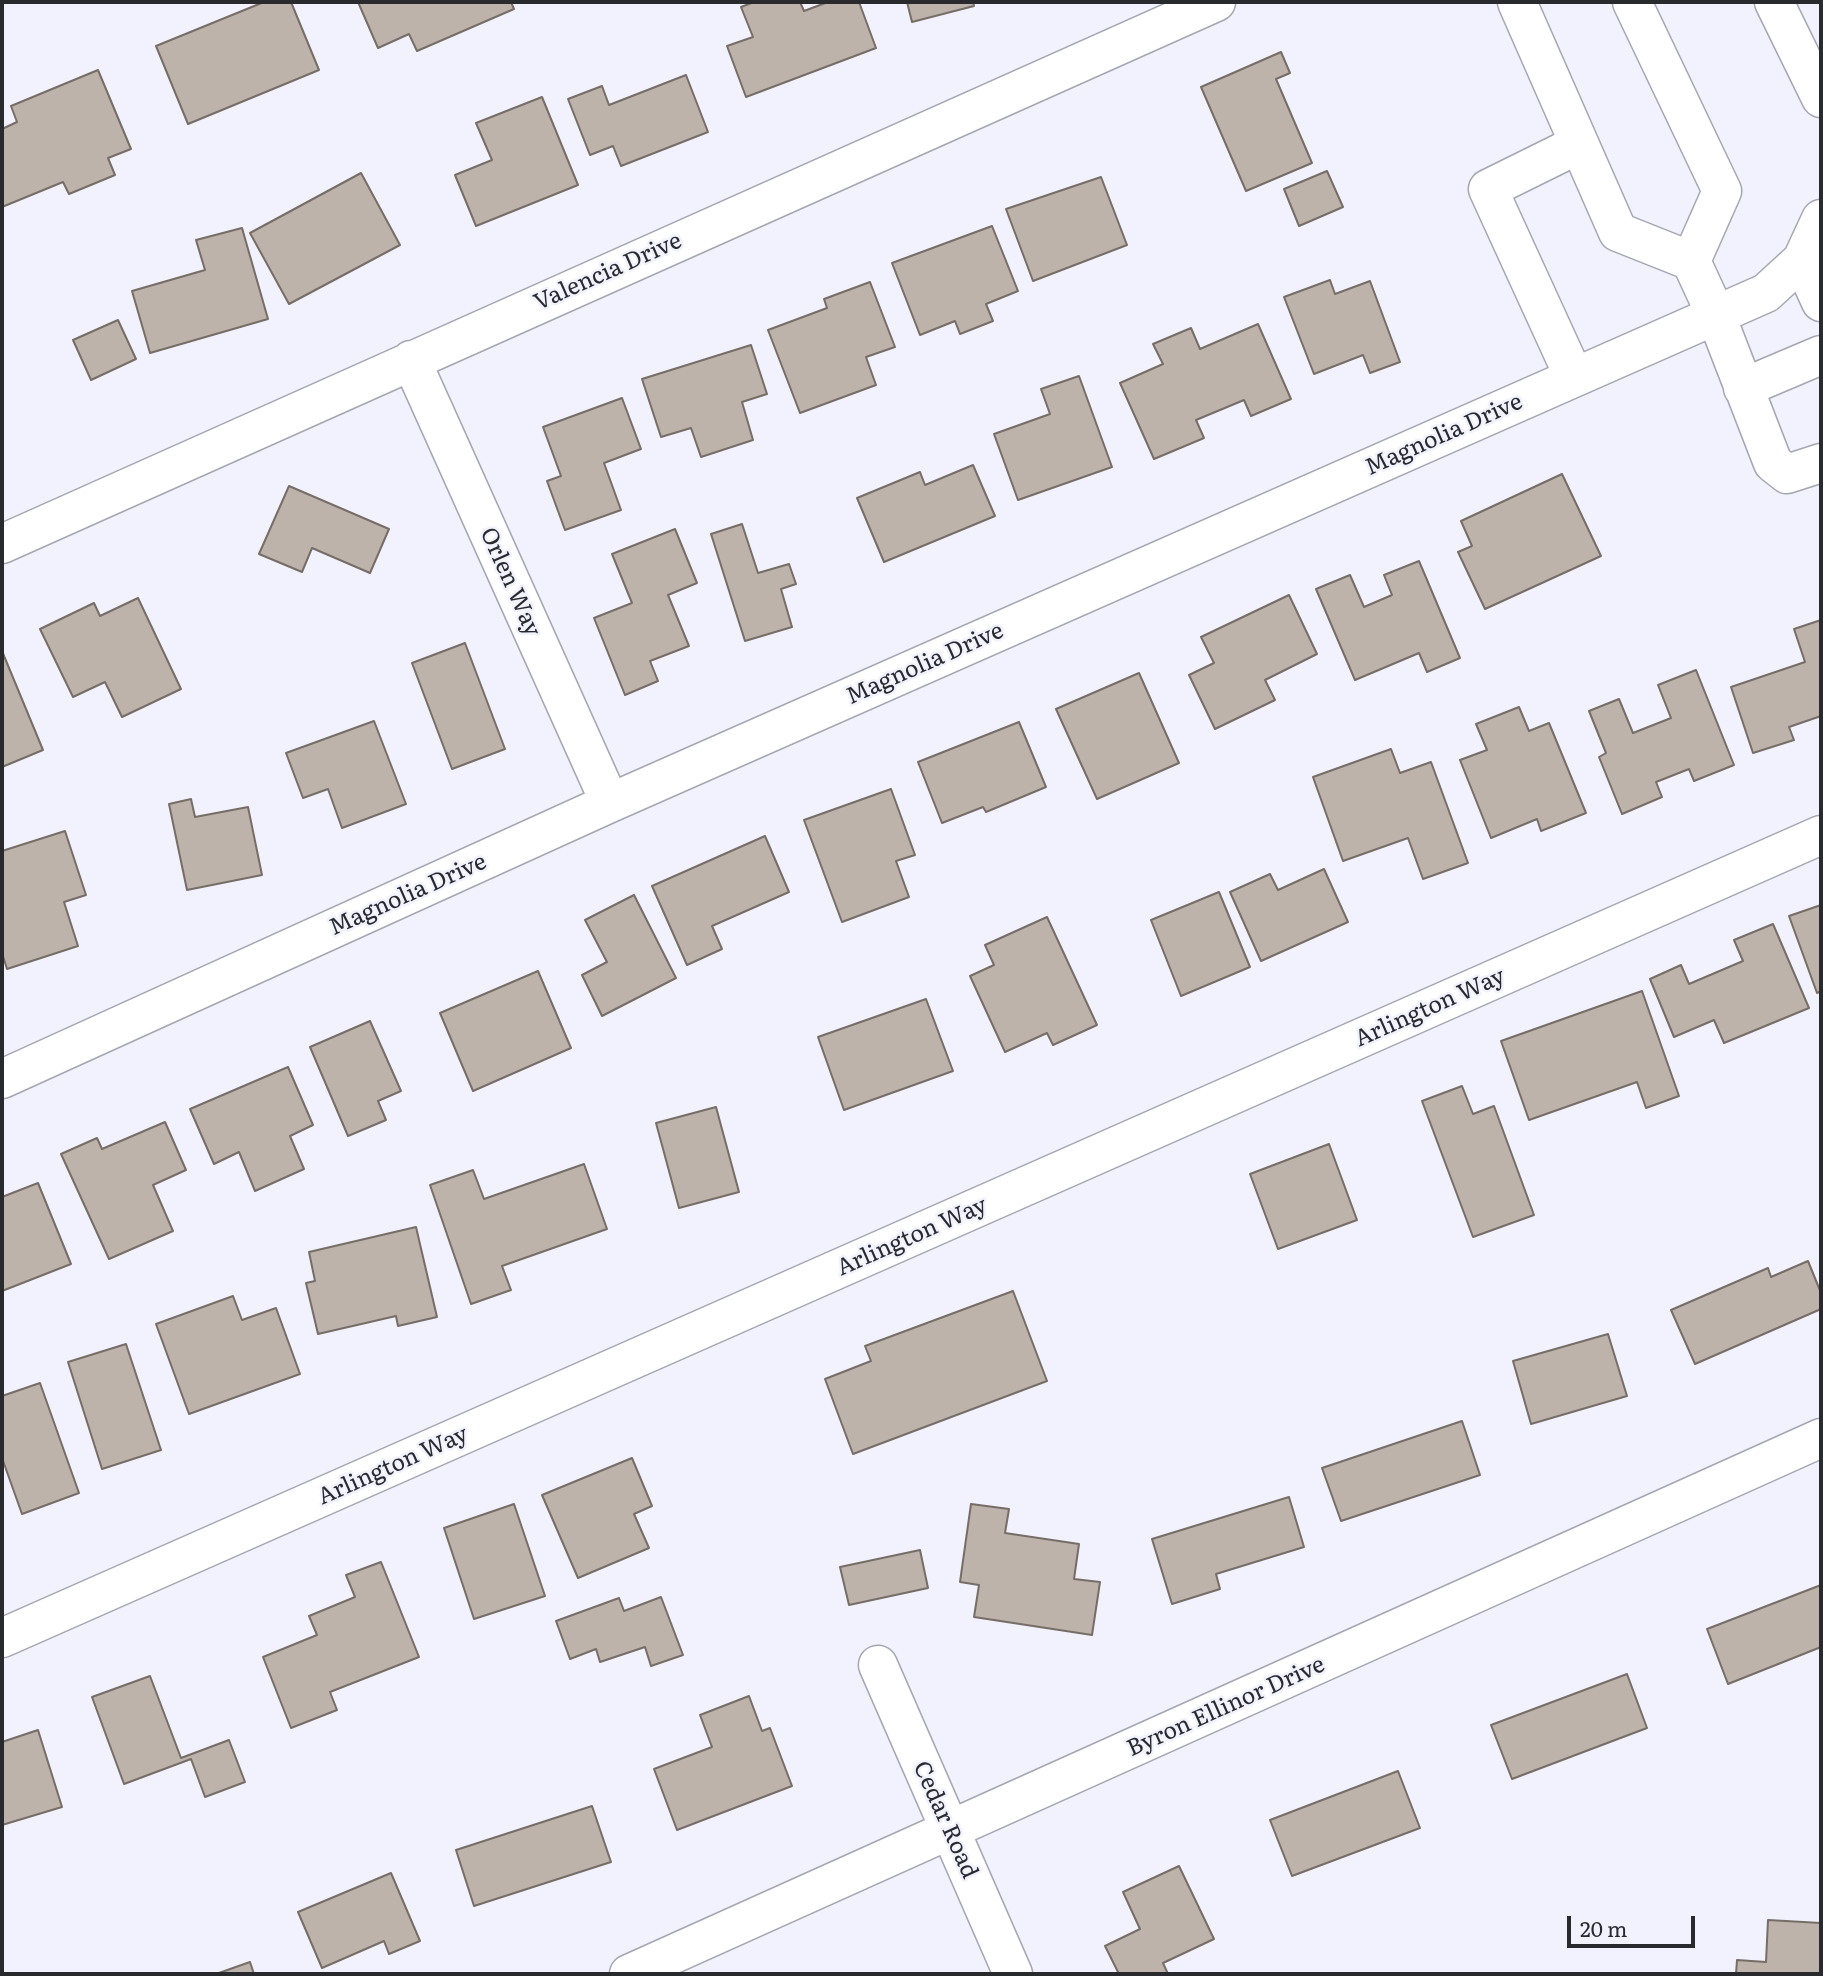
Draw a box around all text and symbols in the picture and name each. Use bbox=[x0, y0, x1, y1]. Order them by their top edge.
street label: Valencia Drive bbox=[530, 227, 686, 317]
street label: Magnolia Drive bbox=[1361, 388, 1527, 482]
street label: Orlen Way bbox=[474, 523, 546, 641]
street label: Magnolia Drive bbox=[842, 617, 1008, 711]
street label: Magnolia Drive bbox=[325, 848, 491, 942]
street label: Arlington Way bbox=[1351, 963, 1509, 1053]
street label: Arlington Way bbox=[833, 1192, 991, 1282]
street label: Arlington Way bbox=[314, 1421, 472, 1511]
street label: Byron Ellinor Drive bbox=[1123, 1651, 1329, 1763]
street label: Cedar Road bbox=[907, 1757, 983, 1883]
scale bar bbox=[1571, 1902, 1699, 1946]
text: 20 m bbox=[1580, 1912, 1627, 1943]

